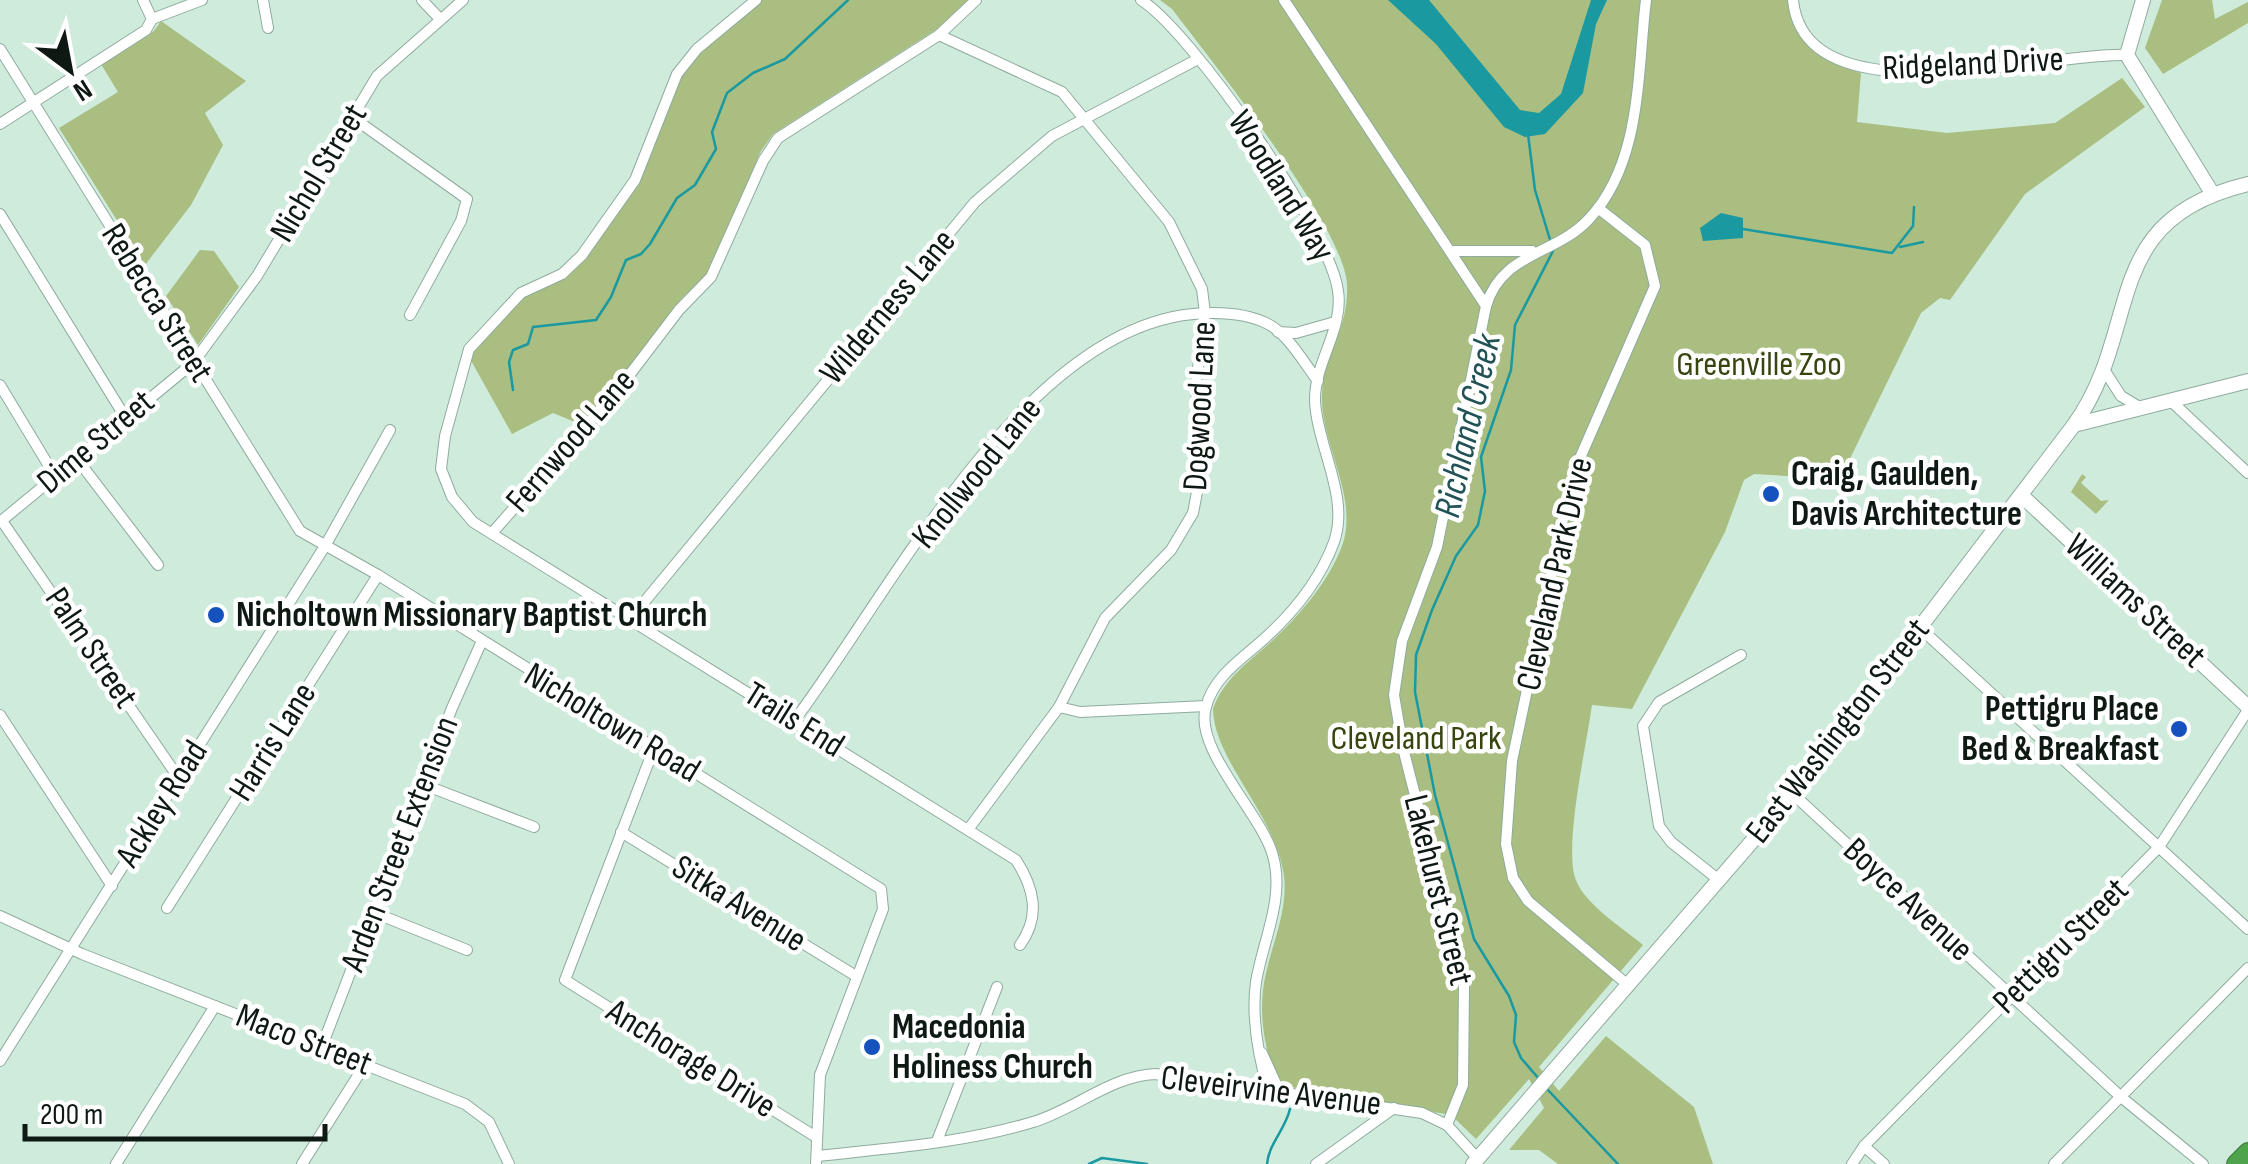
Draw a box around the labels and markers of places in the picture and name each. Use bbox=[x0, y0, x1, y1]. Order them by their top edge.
place label: Craig, Gaulden, Davis Architecture bbox=[1791, 453, 2022, 536]
marker: Craig, Gaulden, Davis Architecture bbox=[1760, 483, 1782, 505]
place label: Nicholtown Missionary Baptist Church bbox=[236, 594, 707, 637]
marker: Nicholtown Missionary Baptist Church bbox=[205, 604, 227, 626]
place label: Pettigru Place Bed & Breakfast bbox=[1961, 688, 2159, 771]
marker: Pettigru Place Bed & Breakfast bbox=[2168, 718, 2190, 740]
place label: Macedonia Holiness Church bbox=[892, 1006, 1093, 1089]
marker: Macedonia Holiness Church bbox=[861, 1036, 883, 1058]

